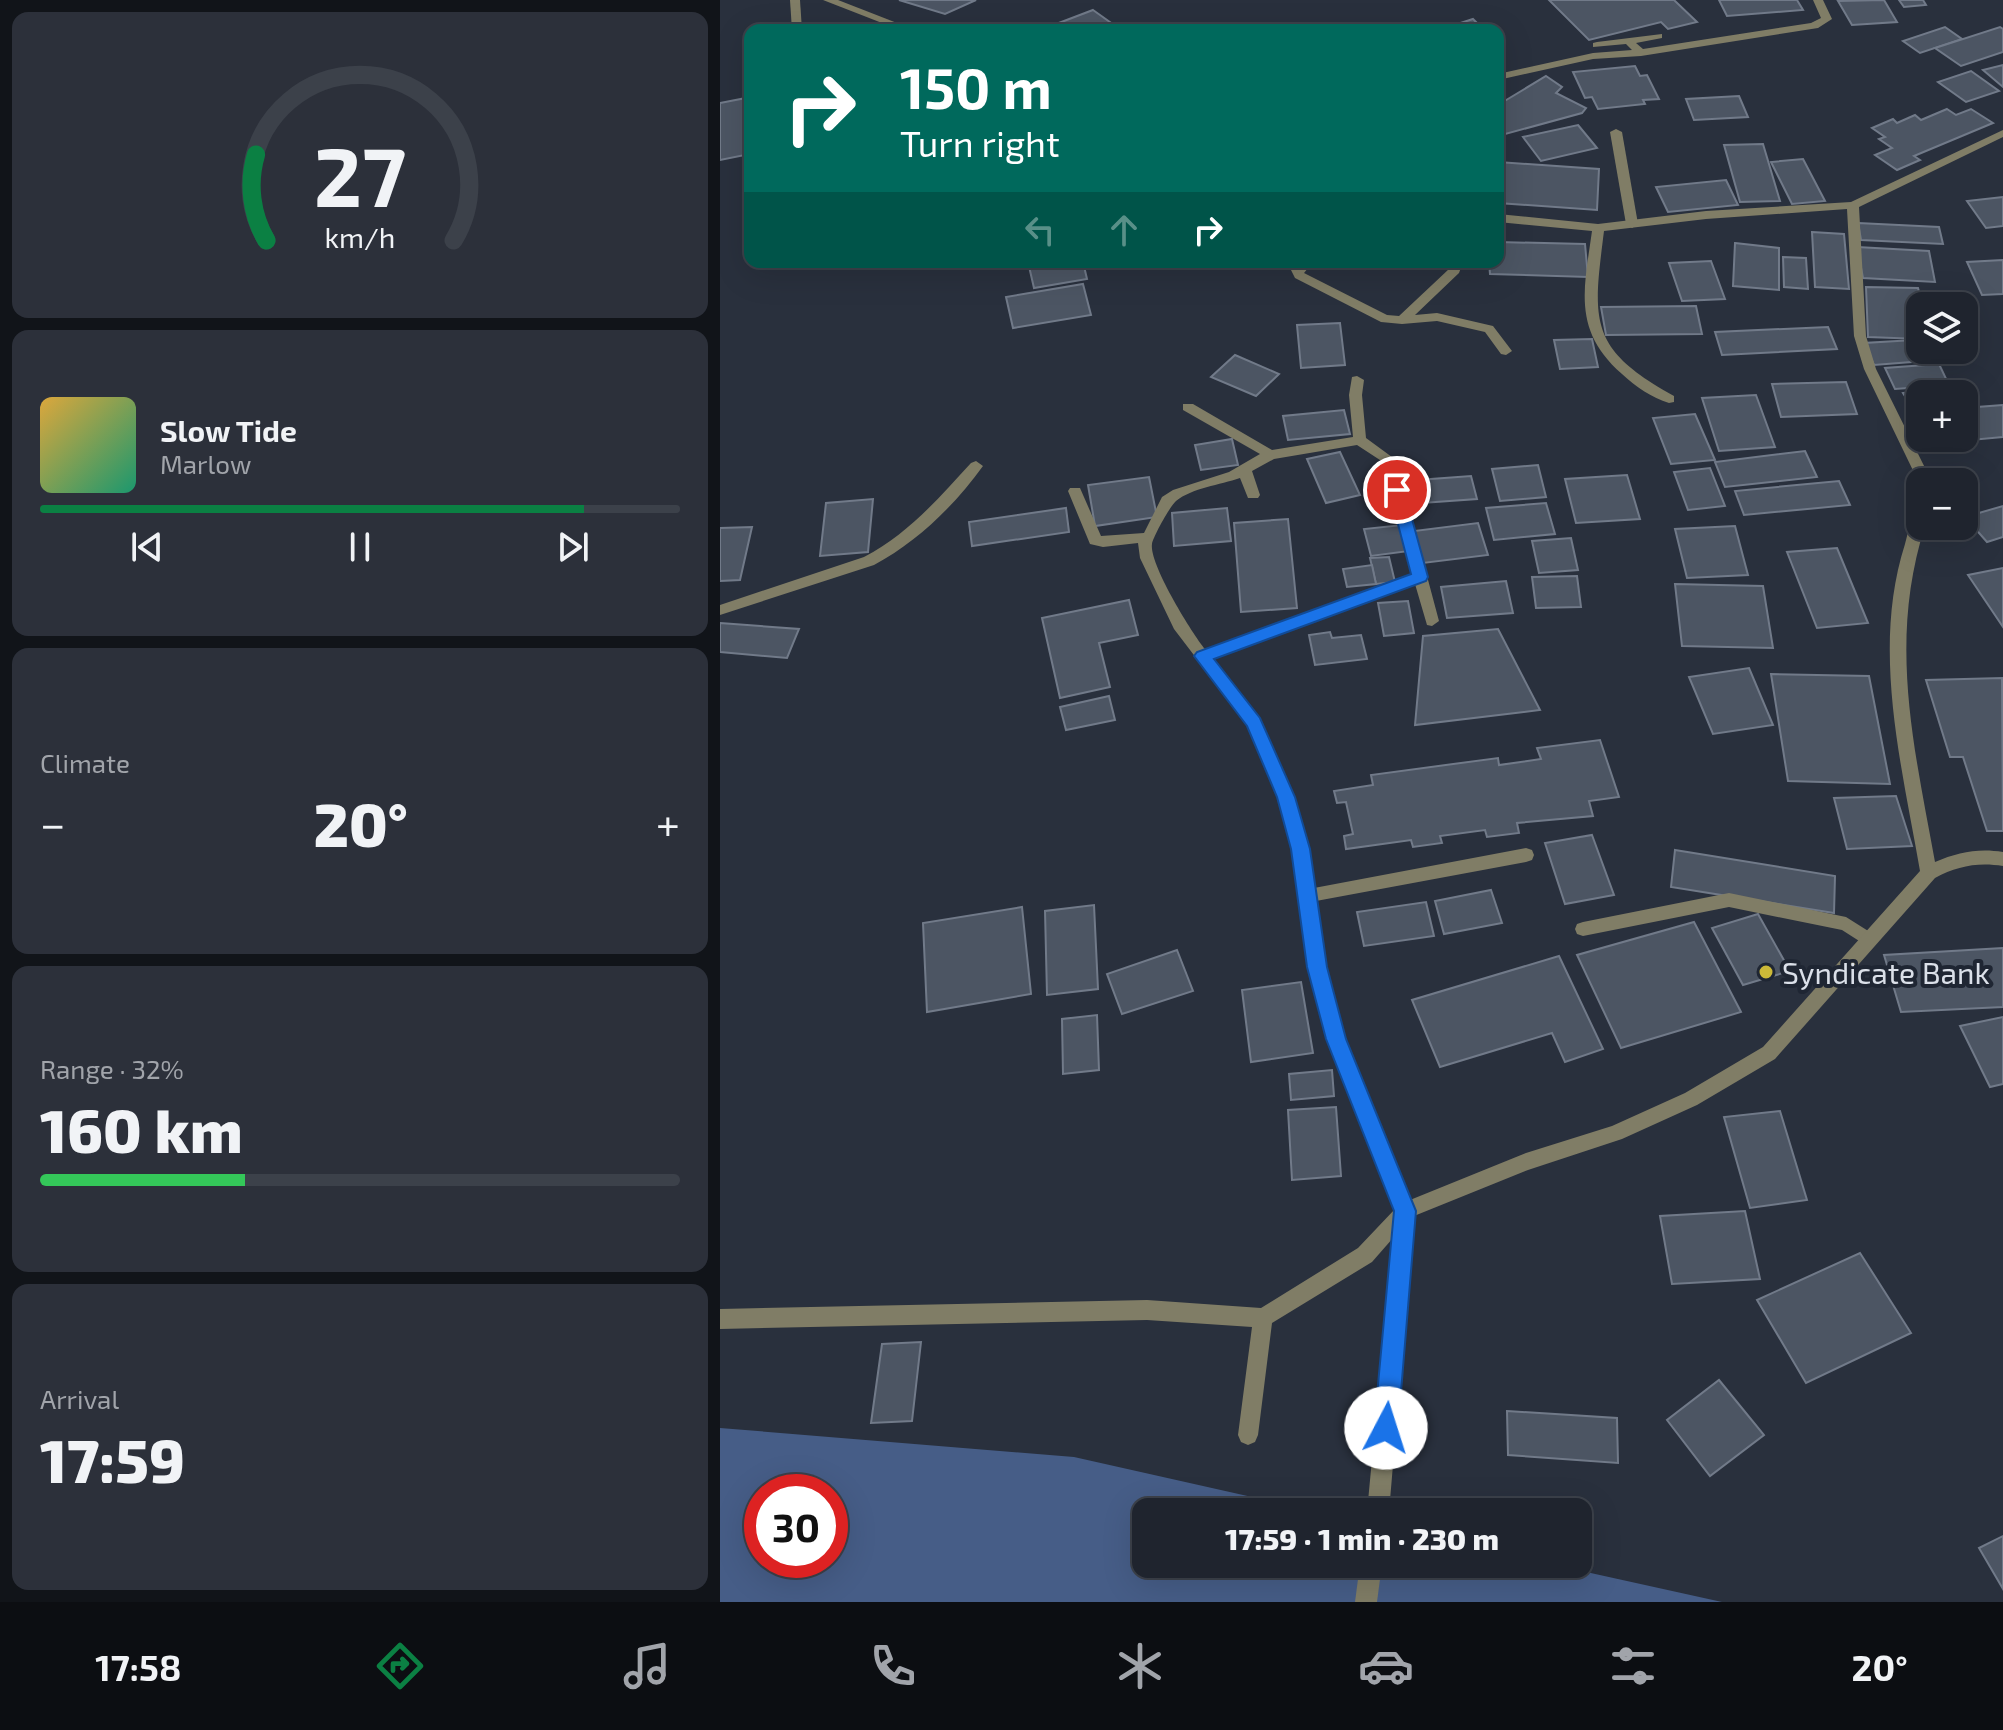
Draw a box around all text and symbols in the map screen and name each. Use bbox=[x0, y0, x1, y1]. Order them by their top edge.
text: 150 m bbox=[900, 53, 1052, 120]
icon: right bbox=[768, 56, 872, 160]
text: Turn right bbox=[900, 121, 1060, 164]
text: 27 bbox=[314, 124, 406, 224]
icon: left bbox=[1018, 208, 1062, 252]
icon: ahead bbox=[1102, 208, 1146, 252]
icon: right bbox=[1186, 208, 1230, 252]
text: km/h bbox=[325, 219, 395, 254]
map controls bbox=[1906, 292, 1978, 540]
button: layers bbox=[1906, 292, 1978, 364]
button: + bbox=[1906, 380, 1978, 452]
text: Slow Tide bbox=[160, 412, 297, 448]
text: Marlow bbox=[160, 448, 251, 479]
pin bbox=[1363, 456, 1431, 524]
icon: arrive bbox=[1375, 468, 1419, 512]
button: − bbox=[1906, 468, 1978, 540]
icon: previous bbox=[125, 525, 169, 569]
icon: pause bbox=[338, 525, 382, 569]
icon: next bbox=[551, 525, 595, 569]
text: Climate bbox=[40, 747, 130, 778]
text: 20° bbox=[314, 787, 408, 859]
text: − bbox=[40, 796, 66, 849]
text: + bbox=[656, 796, 680, 849]
place label: Syndicate Bank bbox=[1782, 954, 1990, 990]
marker: Syndicate Bank bbox=[1757, 963, 1775, 981]
text: Range · 32% bbox=[40, 1053, 184, 1084]
text: 160 km bbox=[40, 1093, 243, 1165]
text: Arrival bbox=[40, 1383, 119, 1414]
position arrow bbox=[1344, 1386, 1428, 1470]
text: 17:59 bbox=[40, 1423, 185, 1495]
speed limit sign: 30 bbox=[744, 1474, 848, 1578]
text: 17:59 · 1 min · 230 m bbox=[1225, 1520, 1499, 1556]
icon: directions bbox=[372, 1638, 428, 1694]
icon: music bbox=[619, 1638, 675, 1694]
icon: phone bbox=[865, 1638, 921, 1694]
icon: climate bbox=[1112, 1638, 1168, 1694]
icon: car bbox=[1358, 1638, 1414, 1694]
icon: filters bbox=[1605, 1638, 1661, 1694]
text: 17:58 bbox=[95, 1645, 181, 1688]
text: 20° bbox=[1852, 1645, 1908, 1688]

